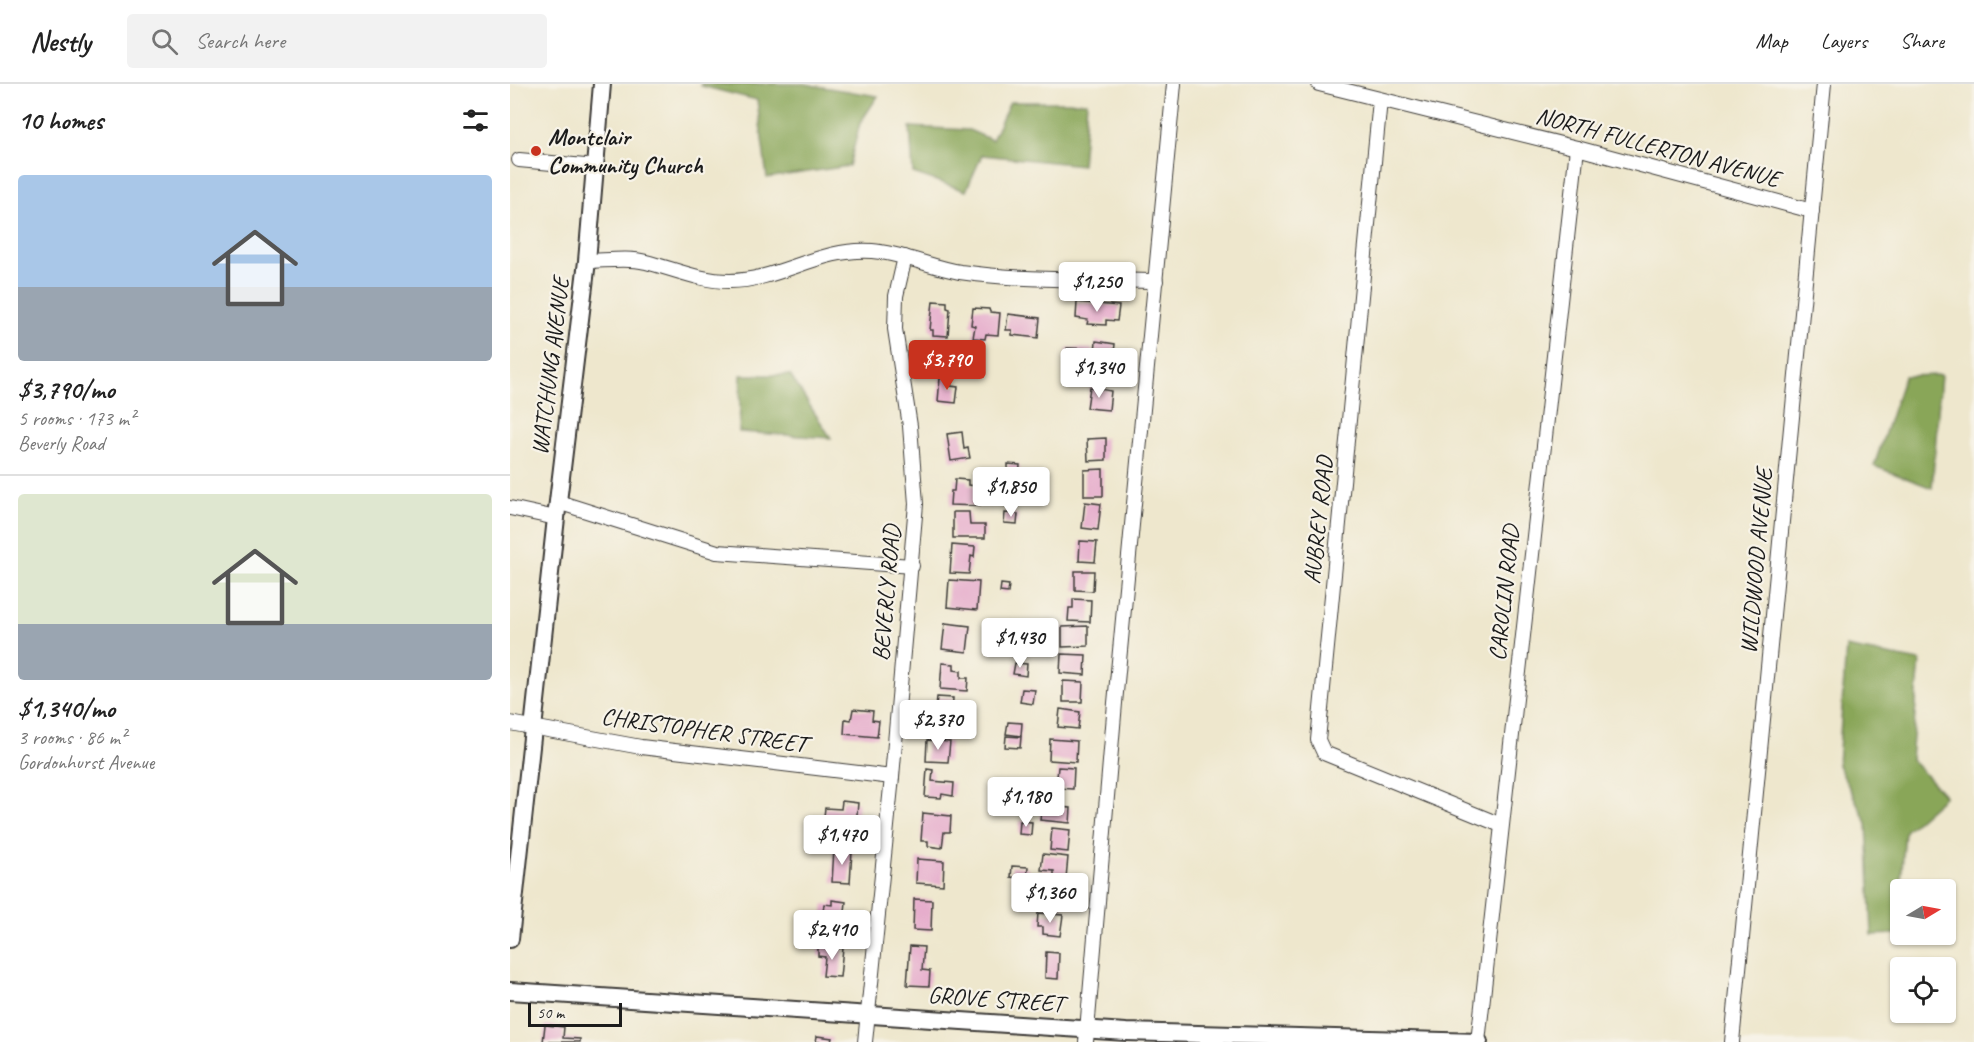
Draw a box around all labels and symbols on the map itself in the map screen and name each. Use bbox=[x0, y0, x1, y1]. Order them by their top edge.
street label: NORTH FULLERTON AVENUE bbox=[1533, 100, 1786, 195]
place label: Montclair Community Church bbox=[548, 122, 704, 180]
marker: Montclair Community Church bbox=[529, 144, 543, 158]
pin: $1,250 bbox=[1048, 262, 1146, 313]
street label: WATCHUNG AVENUE bbox=[524, 272, 576, 457]
pin: $3,790 bbox=[898, 340, 996, 391]
pin: $1,340 bbox=[1050, 348, 1148, 399]
street label: AUBREY ROAD bbox=[1296, 453, 1340, 585]
street label: WILDWOOD AVENUE bbox=[1733, 464, 1779, 655]
pin: $1,850 bbox=[962, 467, 1060, 518]
street label: BEVERLY ROAD bbox=[865, 522, 907, 662]
street label: CAROLIN ROAD bbox=[1482, 522, 1526, 662]
pin: $1,430 bbox=[971, 618, 1069, 669]
pin: $2,370 bbox=[889, 700, 987, 751]
street label: CHRISTOPHER STREET bbox=[599, 701, 815, 760]
pin: $1,180 bbox=[977, 777, 1075, 828]
pin: $1,470 bbox=[793, 815, 891, 866]
pin: $1,360 bbox=[1001, 873, 1099, 924]
north arrow bbox=[1890, 879, 1956, 945]
pin: $2,410 bbox=[783, 910, 881, 961]
street label: GROVE STREET bbox=[927, 979, 1070, 1019]
scale bar bbox=[528, 1000, 622, 1028]

